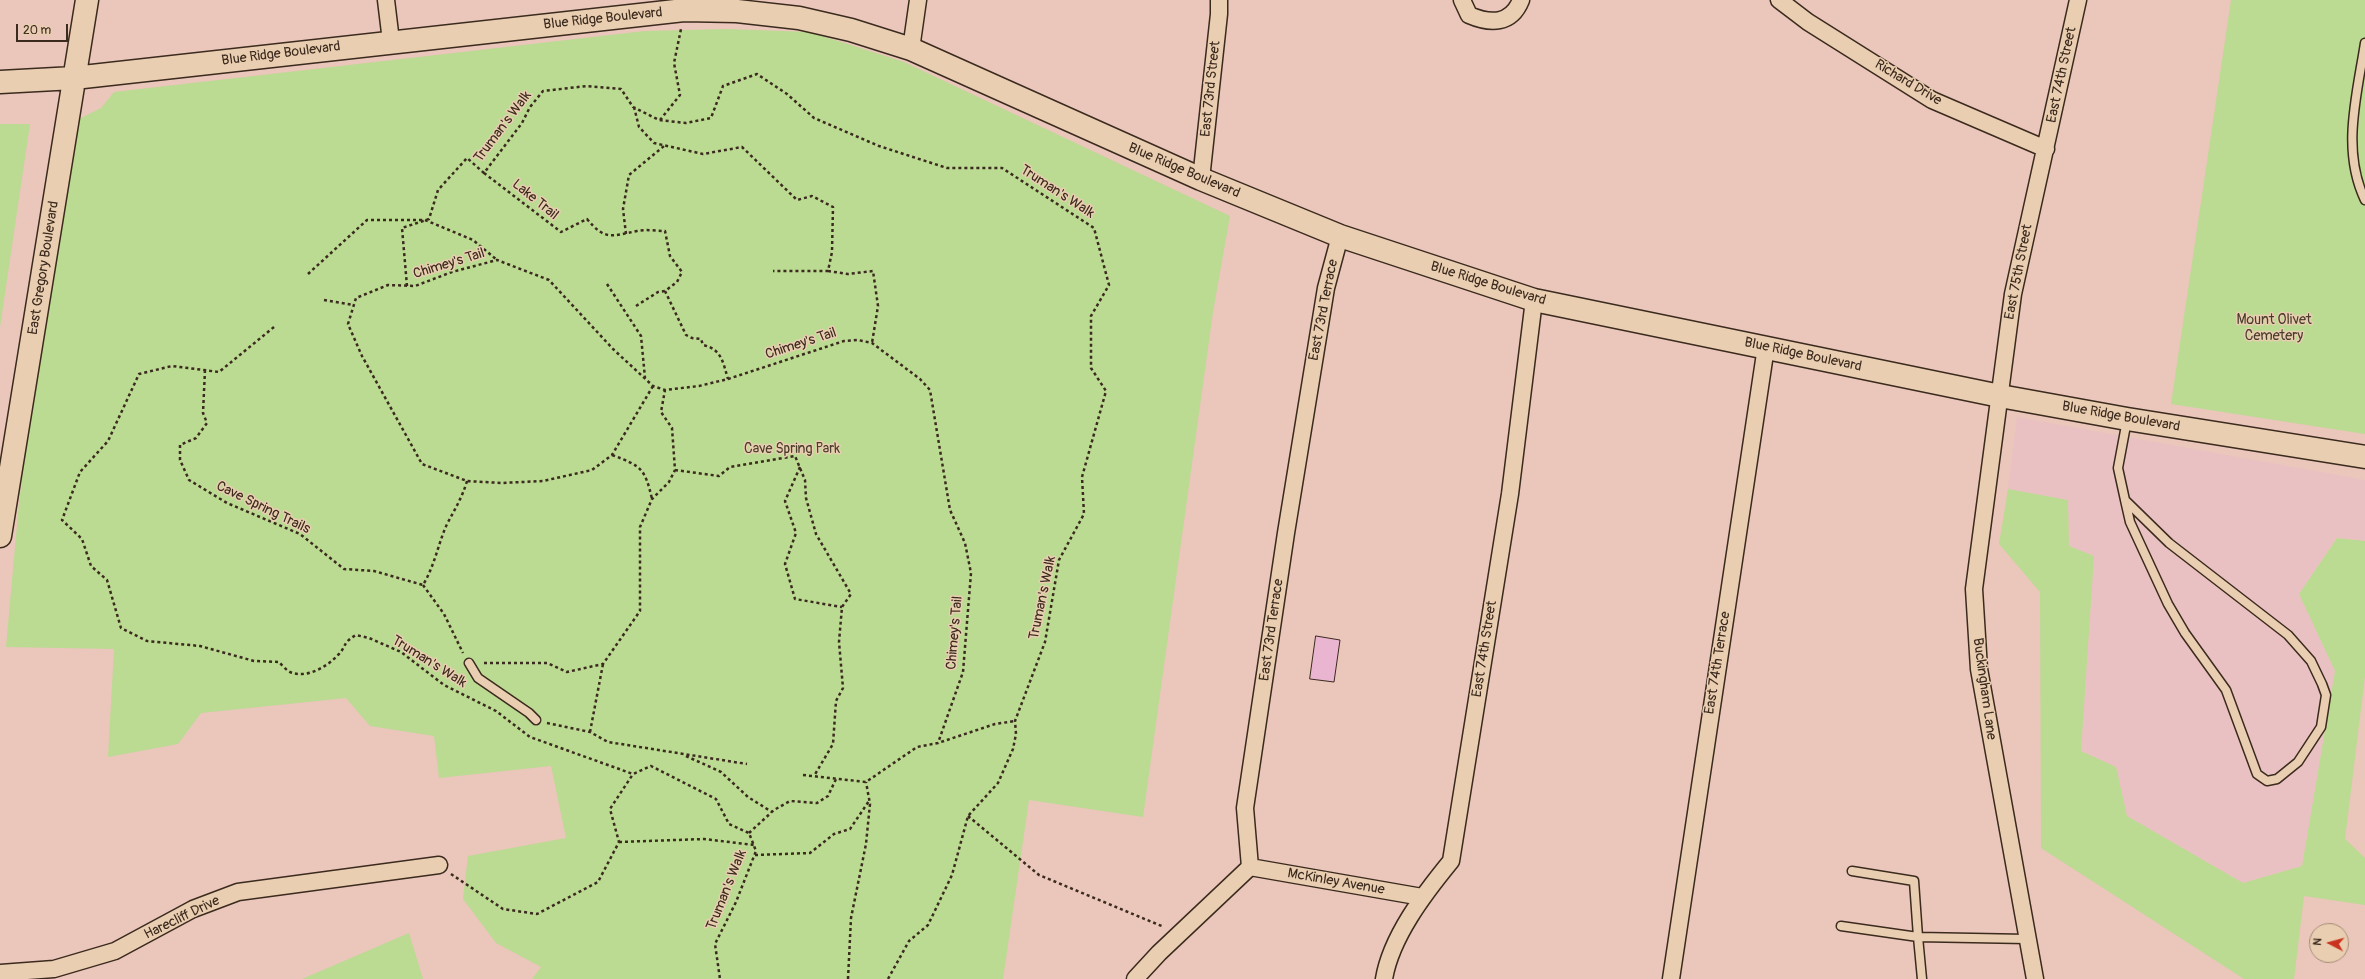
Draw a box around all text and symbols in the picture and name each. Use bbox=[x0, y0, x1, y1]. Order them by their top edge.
street label: Blue Ridge Boulevard bbox=[543, 4, 663, 34]
scale bar bbox=[18, 16, 70, 42]
text: 20 m bbox=[23, 23, 51, 38]
street label: East 74th Street bbox=[2044, 26, 2080, 124]
street label: Blue Ridge Boulevard bbox=[221, 38, 341, 70]
street label: East 73rd Street bbox=[1198, 40, 1224, 138]
street label: Richard Drive bbox=[1871, 56, 1945, 110]
street label: Truman's Walk bbox=[471, 88, 535, 166]
street label: Blue Ridge Boulevard bbox=[1126, 140, 1242, 202]
street label: Truman's Walk bbox=[1017, 162, 1097, 222]
street label: Lake Trail bbox=[508, 176, 562, 224]
street label: East Gregory Boulevard bbox=[25, 200, 63, 336]
street label: East 75th Street bbox=[2002, 223, 2036, 321]
street label: Chimey's Tail bbox=[411, 245, 487, 283]
street label: East 73rd Terrace bbox=[1306, 258, 1342, 362]
street label: Blue Ridge Boulevard bbox=[1428, 258, 1548, 310]
park label: Mount Olivet Cemetery bbox=[2236, 312, 2312, 344]
street label: Chimey's Tail bbox=[763, 325, 839, 363]
street label: Blue Ridge Boulevard bbox=[1743, 334, 1863, 376]
street label: Blue Ridge Boulevard bbox=[2061, 398, 2181, 436]
park label: Cave Spring Park bbox=[744, 441, 840, 457]
street label: Cave Spring Trails bbox=[213, 478, 313, 538]
street label: Truman's Walk bbox=[1026, 555, 1060, 641]
street label: East 73rd Terrace bbox=[1257, 578, 1287, 682]
street label: Chimey's Tail bbox=[943, 595, 967, 671]
street label: East 74th Street bbox=[1469, 600, 1501, 698]
street label: East 74th Terrace bbox=[1702, 610, 1734, 716]
street label: Truman's Walk bbox=[388, 632, 470, 692]
street label: Buckingham Lane bbox=[1969, 637, 1999, 741]
street label: Truman's Walk bbox=[703, 847, 751, 933]
street label: McKinley Avenue bbox=[1286, 865, 1386, 899]
street label: Harecliff Drive bbox=[141, 892, 223, 944]
north arrow bbox=[2309, 923, 2349, 963]
text: N bbox=[2311, 937, 2324, 946]

